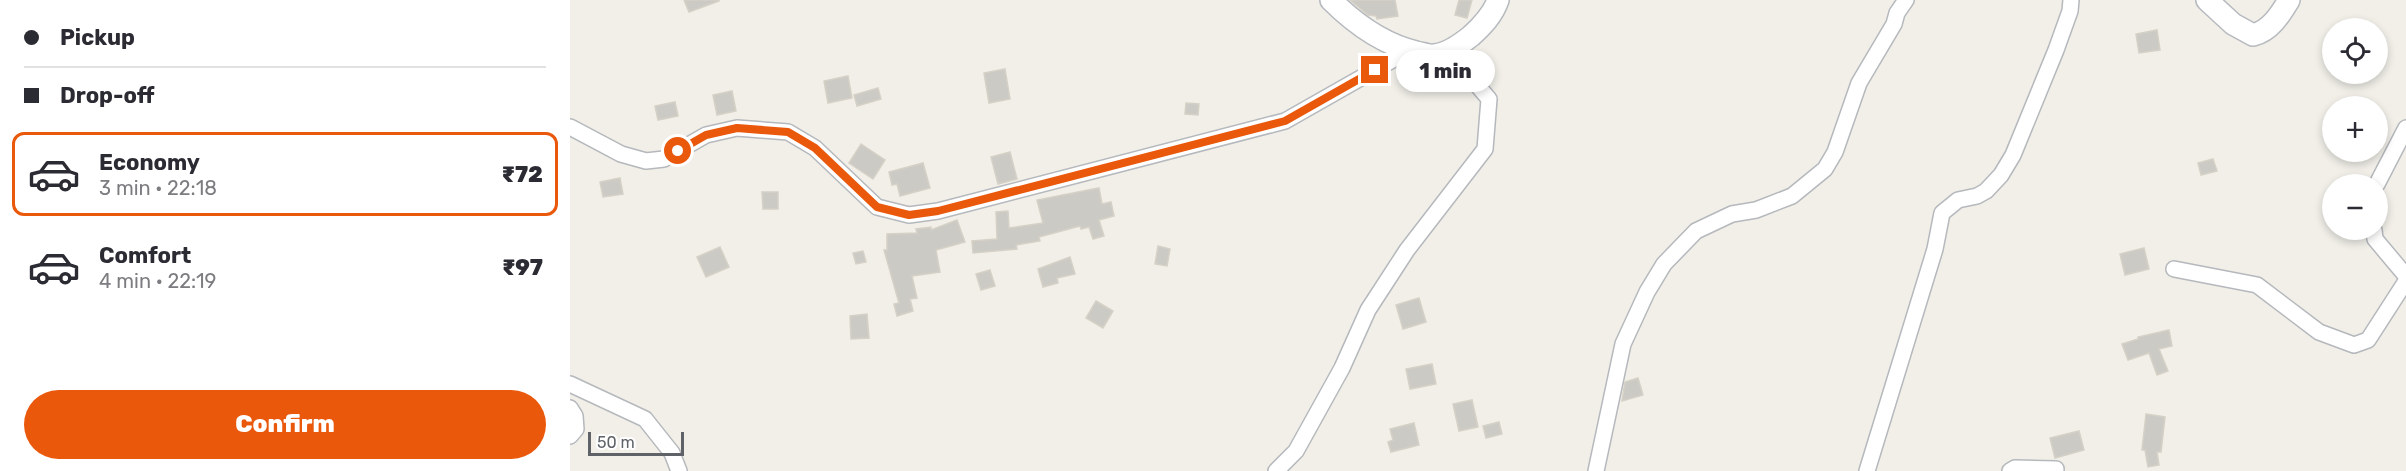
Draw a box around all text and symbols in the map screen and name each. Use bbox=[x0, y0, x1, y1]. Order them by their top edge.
map controls bbox=[2322, 18, 2388, 240]
button: locate bbox=[2322, 18, 2388, 84]
text: Pickup bbox=[60, 24, 135, 51]
callout: 1 min bbox=[1396, 49, 1495, 91]
route end bbox=[1361, 56, 1388, 83]
text: 1 min bbox=[1419, 59, 1472, 83]
text: Drop-off bbox=[60, 82, 155, 109]
button: + bbox=[2322, 96, 2388, 162]
route start bbox=[664, 137, 691, 164]
icon: car bbox=[27, 147, 81, 201]
text: Economy bbox=[99, 149, 200, 176]
text: ₹72 bbox=[502, 161, 543, 188]
button: − bbox=[2322, 174, 2388, 240]
text: 3 min · 22:18 bbox=[99, 176, 217, 200]
icon: car bbox=[27, 240, 81, 294]
text: Comfort bbox=[99, 242, 191, 269]
text: ₹97 bbox=[502, 254, 543, 281]
text: 4 min · 22:19 bbox=[99, 269, 216, 293]
button: Confirm bbox=[24, 390, 546, 459]
scale bar bbox=[588, 429, 684, 456]
text: 50 m bbox=[597, 433, 635, 452]

